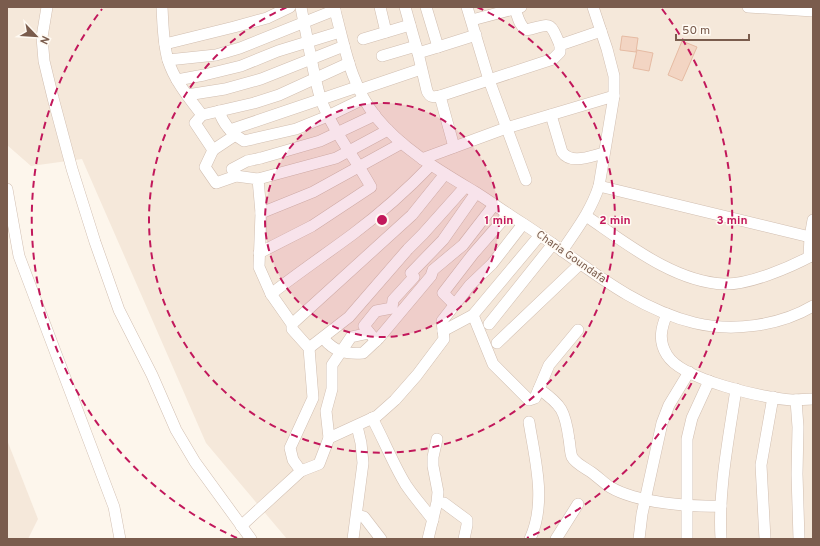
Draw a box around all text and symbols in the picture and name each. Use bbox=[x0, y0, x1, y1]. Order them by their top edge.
north arrow bbox=[16, 16, 56, 56]
scale bar bbox=[676, 16, 749, 42]
text: 50 m bbox=[682, 23, 710, 39]
text: N bbox=[36, 33, 52, 46]
centre of rings bbox=[375, 213, 389, 227]
text: 1 min bbox=[485, 213, 513, 229]
text: 2 min bbox=[599, 213, 631, 229]
text: 3 min bbox=[716, 213, 748, 229]
street label: Charia Goundafa bbox=[533, 228, 609, 286]

